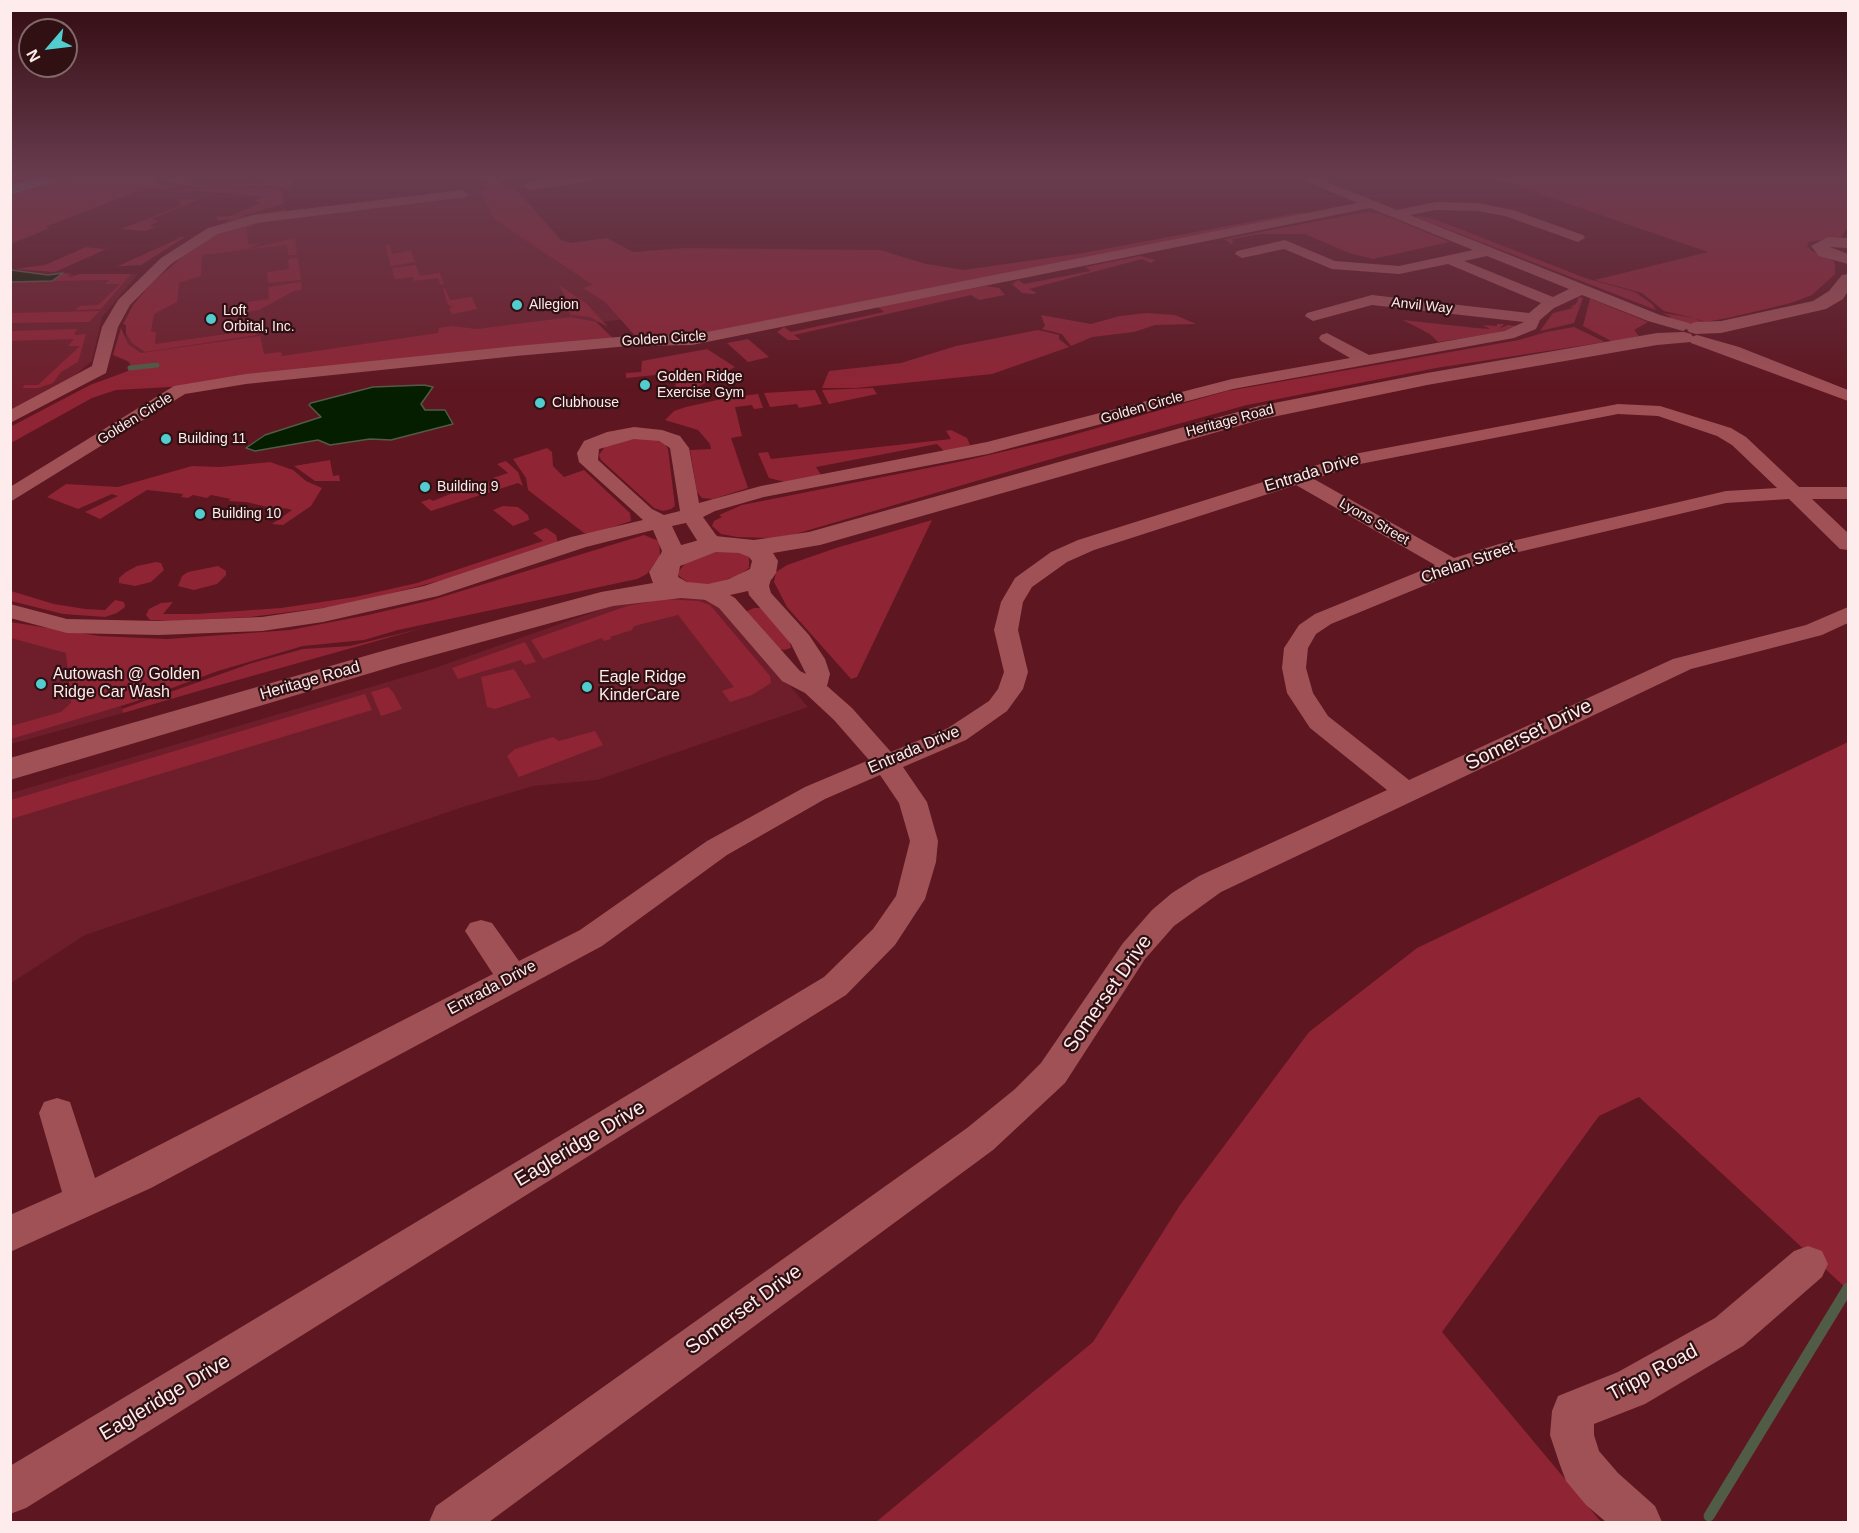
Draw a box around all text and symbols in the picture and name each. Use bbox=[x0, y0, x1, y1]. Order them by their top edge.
north arrow bbox=[18, 18, 78, 78]
text: N bbox=[23, 47, 44, 65]
street label: Anvil Way bbox=[1390, 294, 1454, 318]
place label: Allegion bbox=[529, 297, 579, 313]
marker: Allegion bbox=[510, 298, 524, 312]
place label: Loft Orbital, Inc. bbox=[223, 303, 295, 336]
marker: Loft Orbital, Inc. bbox=[204, 312, 218, 326]
street label: Golden Circle bbox=[621, 328, 707, 350]
place label: Golden Ridge Exercise Gym bbox=[657, 369, 744, 402]
marker: Golden Ridge Exercise Gym bbox=[638, 378, 652, 392]
street label: Golden Circle bbox=[1099, 388, 1185, 428]
street label: Golden Circle bbox=[95, 389, 175, 449]
place label: Clubhouse bbox=[552, 395, 619, 411]
marker: Clubhouse bbox=[533, 396, 547, 410]
street label: Heritage Road bbox=[1184, 401, 1276, 441]
place label: Building 11 bbox=[178, 431, 246, 447]
marker: Building 11 bbox=[159, 432, 173, 446]
street label: Entrada Drive bbox=[1262, 450, 1362, 496]
place label: Building 9 bbox=[437, 479, 498, 495]
marker: Building 9 bbox=[418, 480, 432, 494]
street label: Lyons Street bbox=[1336, 495, 1412, 549]
place label: Building 10 bbox=[212, 506, 281, 522]
marker: Building 10 bbox=[193, 507, 207, 521]
street label: Chelan Street bbox=[1419, 538, 1517, 588]
street label: Heritage Road bbox=[258, 658, 362, 704]
place label: Autowash @ Golden Ridge Car Wash bbox=[53, 665, 200, 703]
place label: Eagle Ridge KinderCare bbox=[599, 668, 686, 706]
marker: Autowash @ Golden Ridge Car Wash bbox=[34, 677, 48, 691]
marker: Eagle Ridge KinderCare bbox=[580, 680, 594, 694]
street label: Somerset Drive bbox=[1462, 694, 1596, 776]
street label: Entrada Drive bbox=[865, 722, 963, 778]
street label: Somerset Drive bbox=[1059, 931, 1157, 1057]
street label: Entrada Drive bbox=[444, 957, 540, 1019]
street label: Eagleridge Drive bbox=[510, 1096, 650, 1192]
street label: Somerset Drive bbox=[681, 1260, 807, 1360]
street label: Tripp Road bbox=[1604, 1339, 1702, 1407]
street label: Eagleridge Drive bbox=[95, 1350, 235, 1446]

